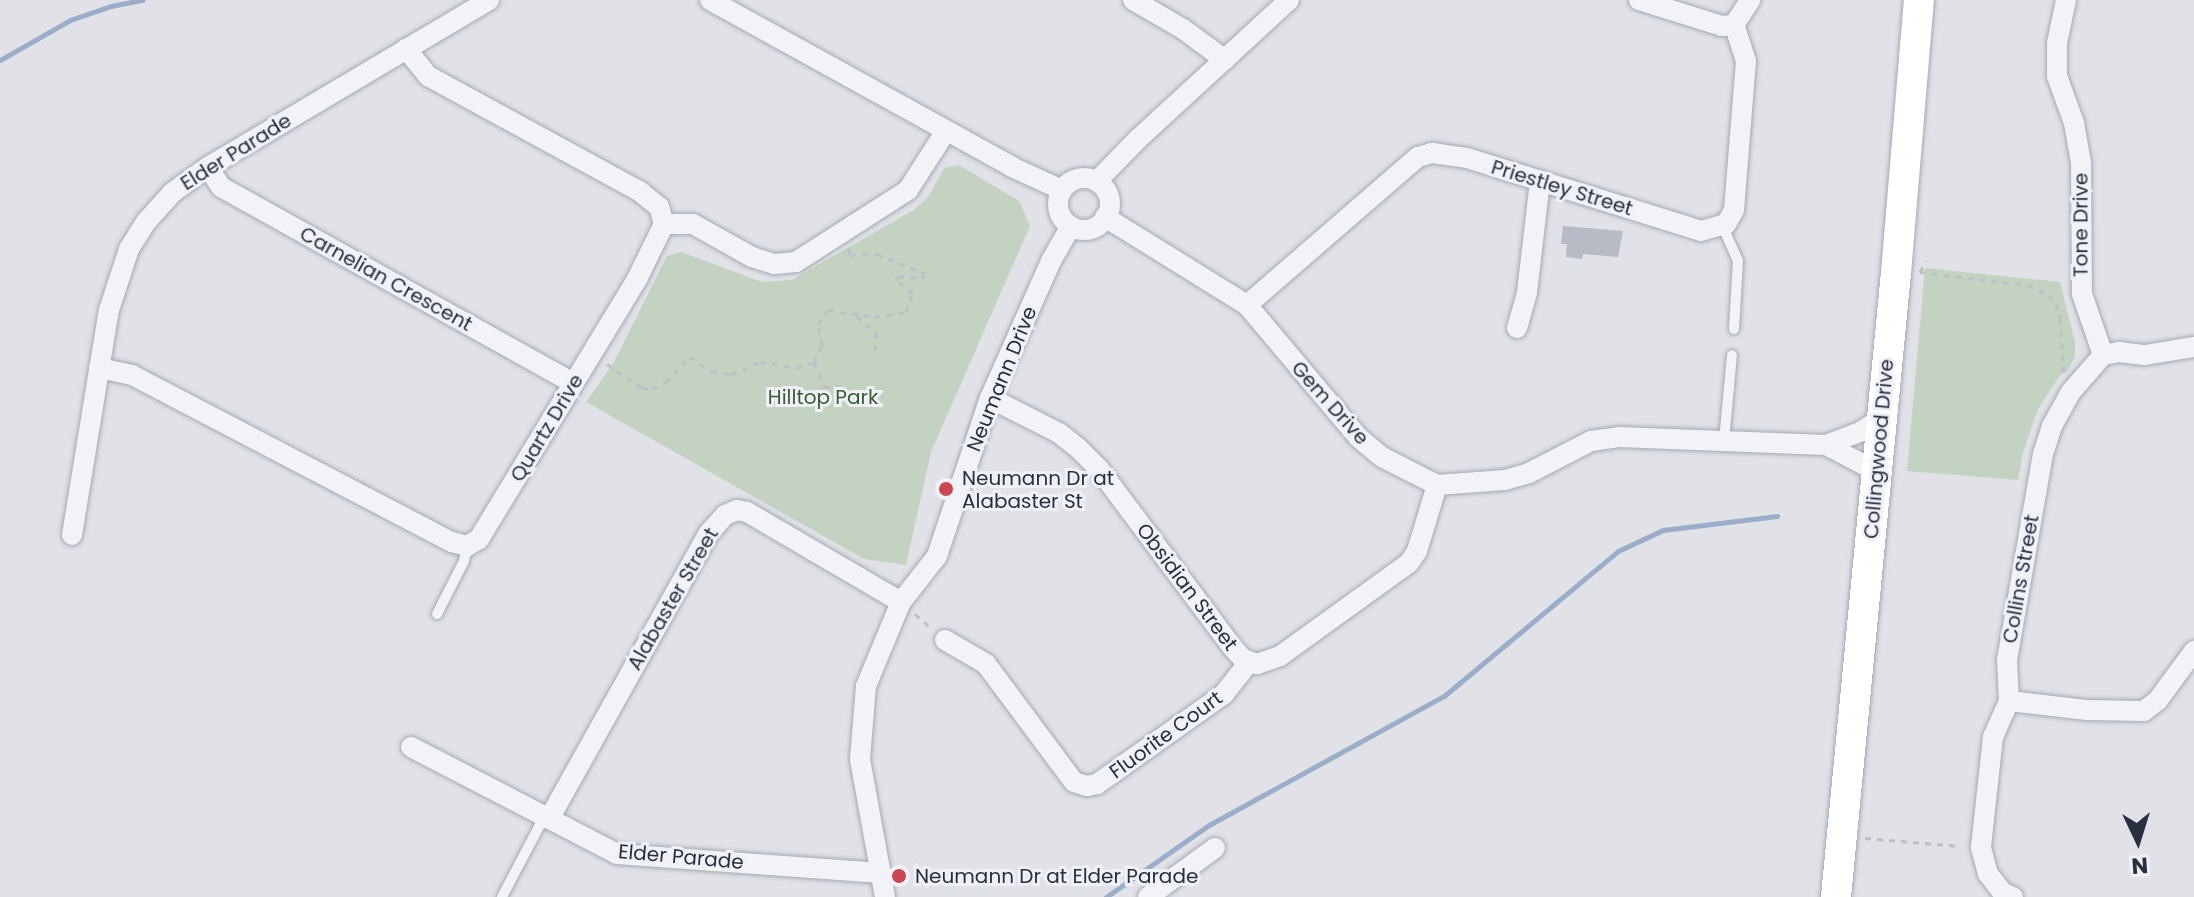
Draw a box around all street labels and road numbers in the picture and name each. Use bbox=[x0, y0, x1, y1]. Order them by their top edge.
street label: Elder Parade bbox=[176, 108, 296, 196]
street label: Priestley Street bbox=[1488, 155, 1636, 221]
street label: Tone Drive bbox=[2069, 173, 2093, 277]
street label: Carnelian Crescent bbox=[296, 222, 476, 336]
street label: Neumann Drive bbox=[962, 303, 1042, 455]
street label: Gem Drive bbox=[1286, 356, 1374, 450]
street label: Collingwood Drive bbox=[1859, 358, 1899, 540]
street label: Quartz Drive bbox=[505, 370, 589, 486]
street label: Collins Street bbox=[1998, 513, 2044, 645]
street label: Obsidian Street bbox=[1131, 519, 1243, 655]
street label: Alabaster Street bbox=[622, 524, 724, 674]
street label: Fluorite Court bbox=[1105, 686, 1227, 784]
street label: Elder Parade bbox=[617, 840, 745, 874]

